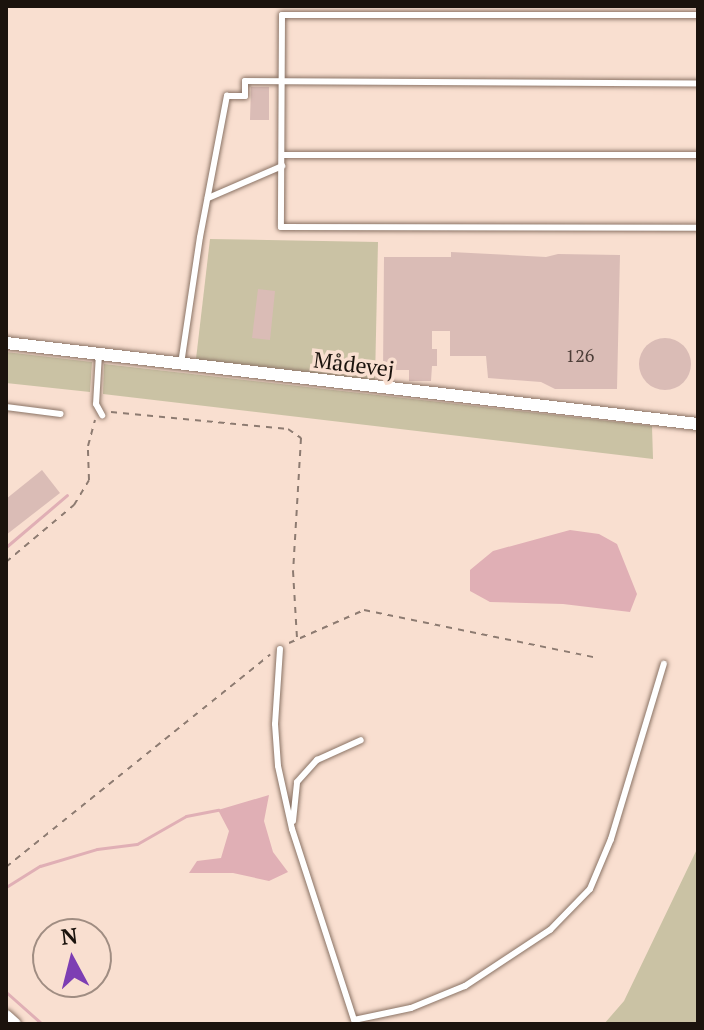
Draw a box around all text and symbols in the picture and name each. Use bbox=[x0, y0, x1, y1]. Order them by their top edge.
house number: 126 bbox=[566, 344, 594, 366]
street label: Mådevej bbox=[312, 346, 396, 382]
north arrow bbox=[32, 918, 112, 998]
text: N bbox=[59, 920, 79, 951]

